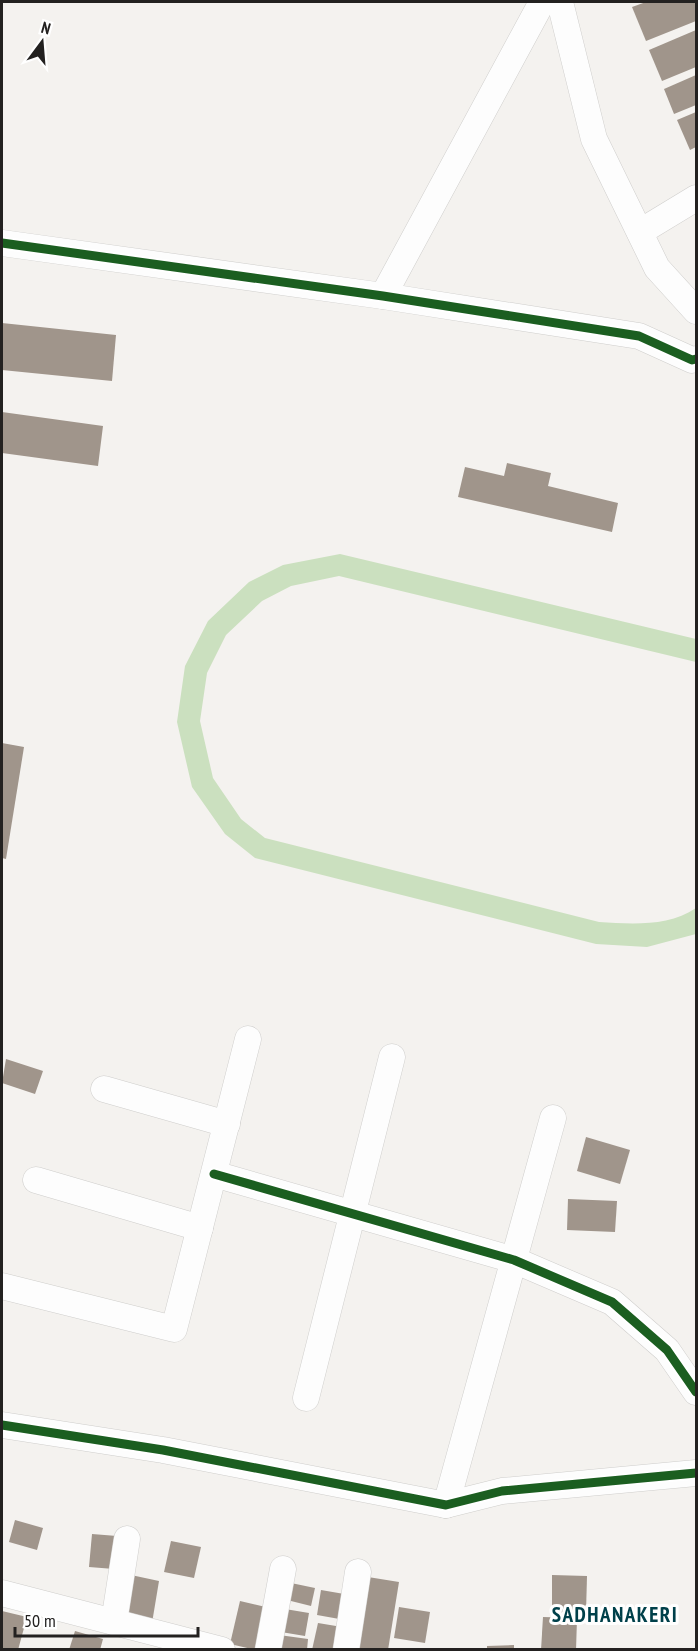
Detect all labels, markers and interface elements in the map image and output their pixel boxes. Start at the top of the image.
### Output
north arrow [12,12,72,72]
text: N [39,17,53,38]
scale bar [15,1600,198,1638]
district label: SADHANAKERI [552,1601,678,1628]
text: 50 m [24,1609,56,1632]

